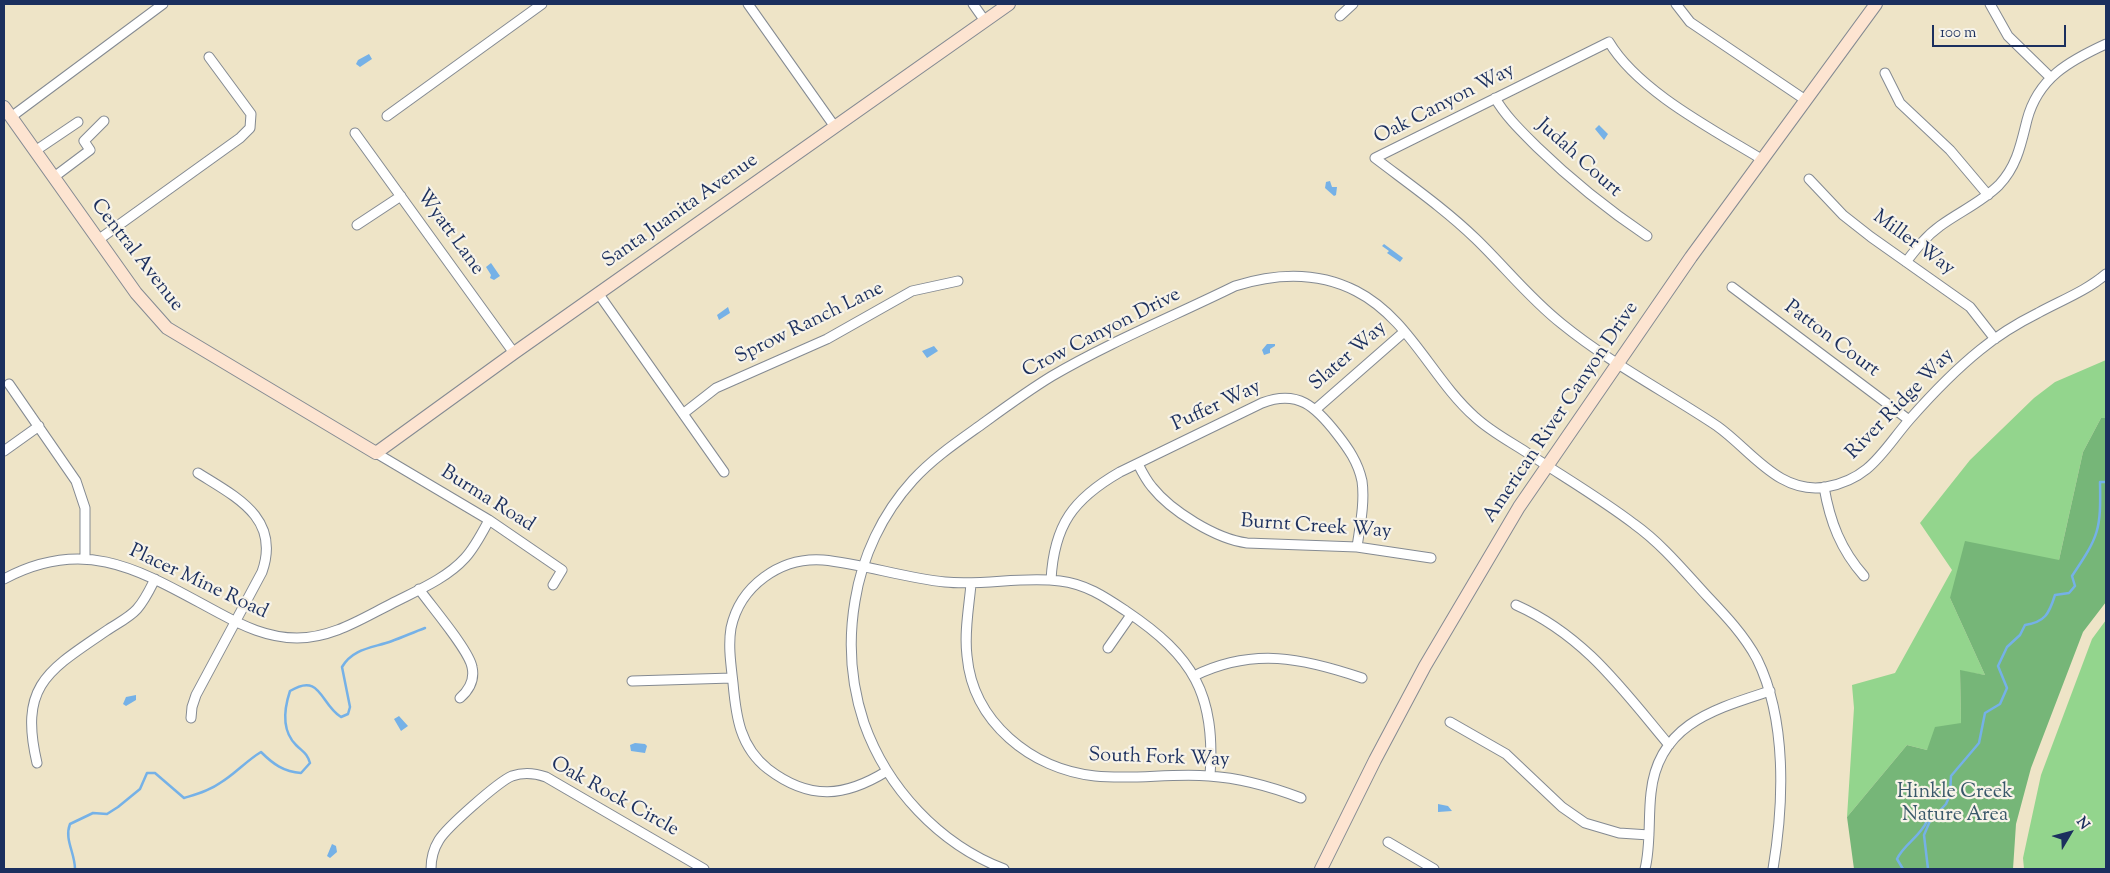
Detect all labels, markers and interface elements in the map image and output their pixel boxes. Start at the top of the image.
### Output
scale bar [1935,15,2069,47]
text: 100 m [1940,23,1976,44]
street label: Oak Canyon Way [1371,59,1519,151]
street label: Judah Court [1531,115,1625,203]
street label: Santa Juanita Avenue [599,149,763,275]
street label: Wyatt Lane [410,185,488,281]
street label: Central Avenue [84,195,188,317]
street label: Miller Way [1867,206,1959,282]
street label: Sprow Ranch Lane [732,278,888,370]
street label: Crow Canyon Drive [1019,284,1185,384]
street label: Patton Court [1779,296,1883,384]
street label: American River Canyon Drive [1479,298,1645,528]
street label: Slater Way [1306,317,1392,397]
street label: River Ridge Way [1842,344,1960,466]
street label: Puffer Way [1169,376,1265,438]
street label: Burma Road [435,462,539,538]
street label: Burnt Creek Way [1240,511,1392,545]
street label: Placer Mine Road [125,540,271,626]
street label: South Fork Way [1088,745,1230,773]
street label: Oak Rock Circle [546,753,682,843]
park label: Hinkle Creek Nature Area [1897,782,2013,829]
north arrow [2045,808,2095,858]
text: N [2071,813,2093,834]

